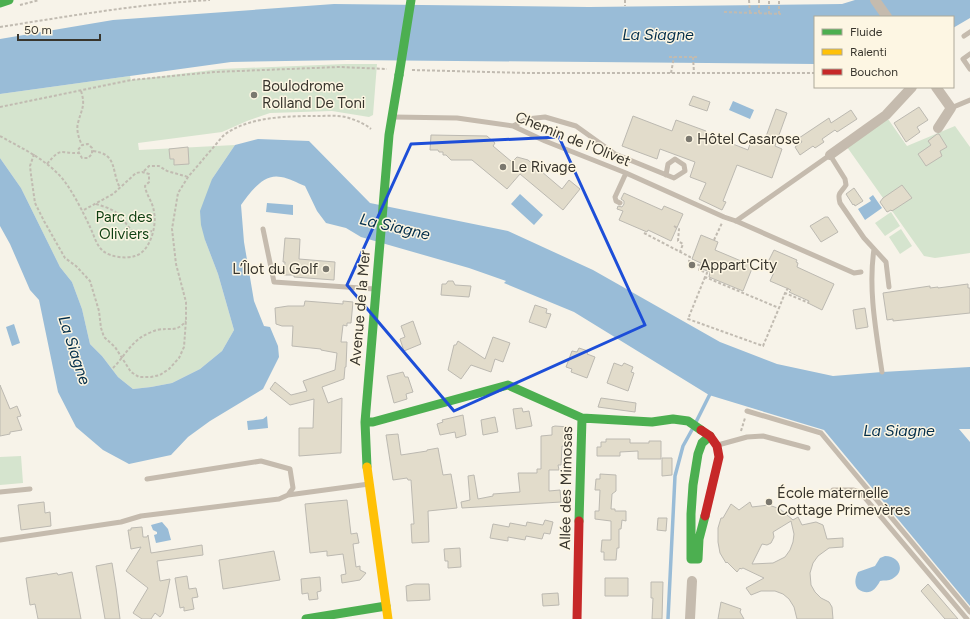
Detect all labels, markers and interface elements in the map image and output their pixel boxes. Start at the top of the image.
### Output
scale bar [18,16,100,42]
legend [814,16,954,88]
text: 50 m [24,23,52,37]
water label: La Siagne [622,25,694,44]
text: Fluide [850,25,883,39]
text: Ralenti [850,45,887,59]
text: Bouchon [850,65,898,79]
place label: Boulodrome Rolland De Toni [262,77,365,112]
marker: Boulodrome Rolland De Toni [249,90,259,100]
street label: Chemin de l'Olivet [513,108,634,170]
place label: Hôtel Casarose [697,130,800,148]
marker: Hôtel Casarose [684,134,694,144]
place label: Le Rivage [511,158,576,176]
marker: Le Rivage [498,162,508,172]
park label: Parc des Oliviers [95,208,153,243]
water label: La Siagne [358,209,432,244]
street label: Avenue de la Mer [346,250,374,366]
place label: Appart'City [700,256,777,274]
place label: L’Îlot du Golf [232,260,318,278]
marker: Appart'City [687,260,697,270]
marker: L’Îlot du Golf [321,264,331,274]
water label: La Siagne [54,313,95,387]
water label: La Siagne [863,421,935,440]
street label: Allée des Mimosas [556,426,576,550]
place label: École maternelle Cottage Primevères [777,484,910,519]
marker: École maternelle Cottage Primevères [764,497,774,507]

